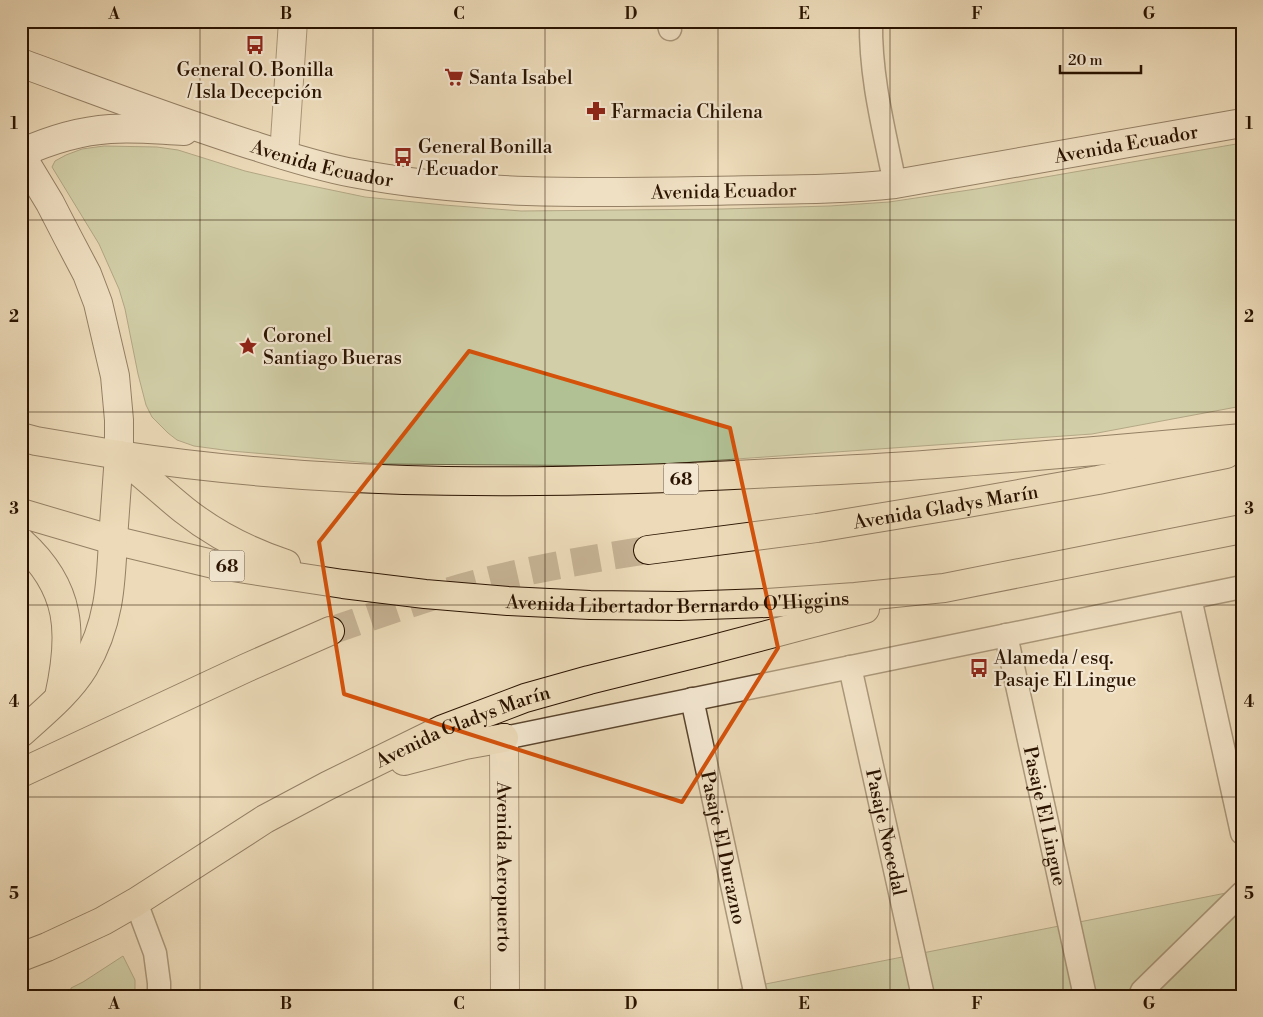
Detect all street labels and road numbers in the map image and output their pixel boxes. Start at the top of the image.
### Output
street label: Avenida Ecuador [1051,120,1200,169]
street label: Avenida Ecuador [247,134,395,193]
street label: Avenida Ecuador [650,178,797,205]
road number: 68 [664,464,698,494]
street label: Avenida Gladys Marín [851,480,1040,535]
road number: 68 [210,550,244,582]
street label: Avenida Libertador Bernardo O'Higgins [504,586,850,619]
street label: Avenida Gladys Marín [371,681,553,774]
street label: Pasaje El Lingue [1018,744,1072,888]
street label: Pasaje Nocedal [860,767,911,898]
street label: Pasaje El Durazno [695,769,751,927]
street label: Avenida Aeropuerto [491,780,516,953]

